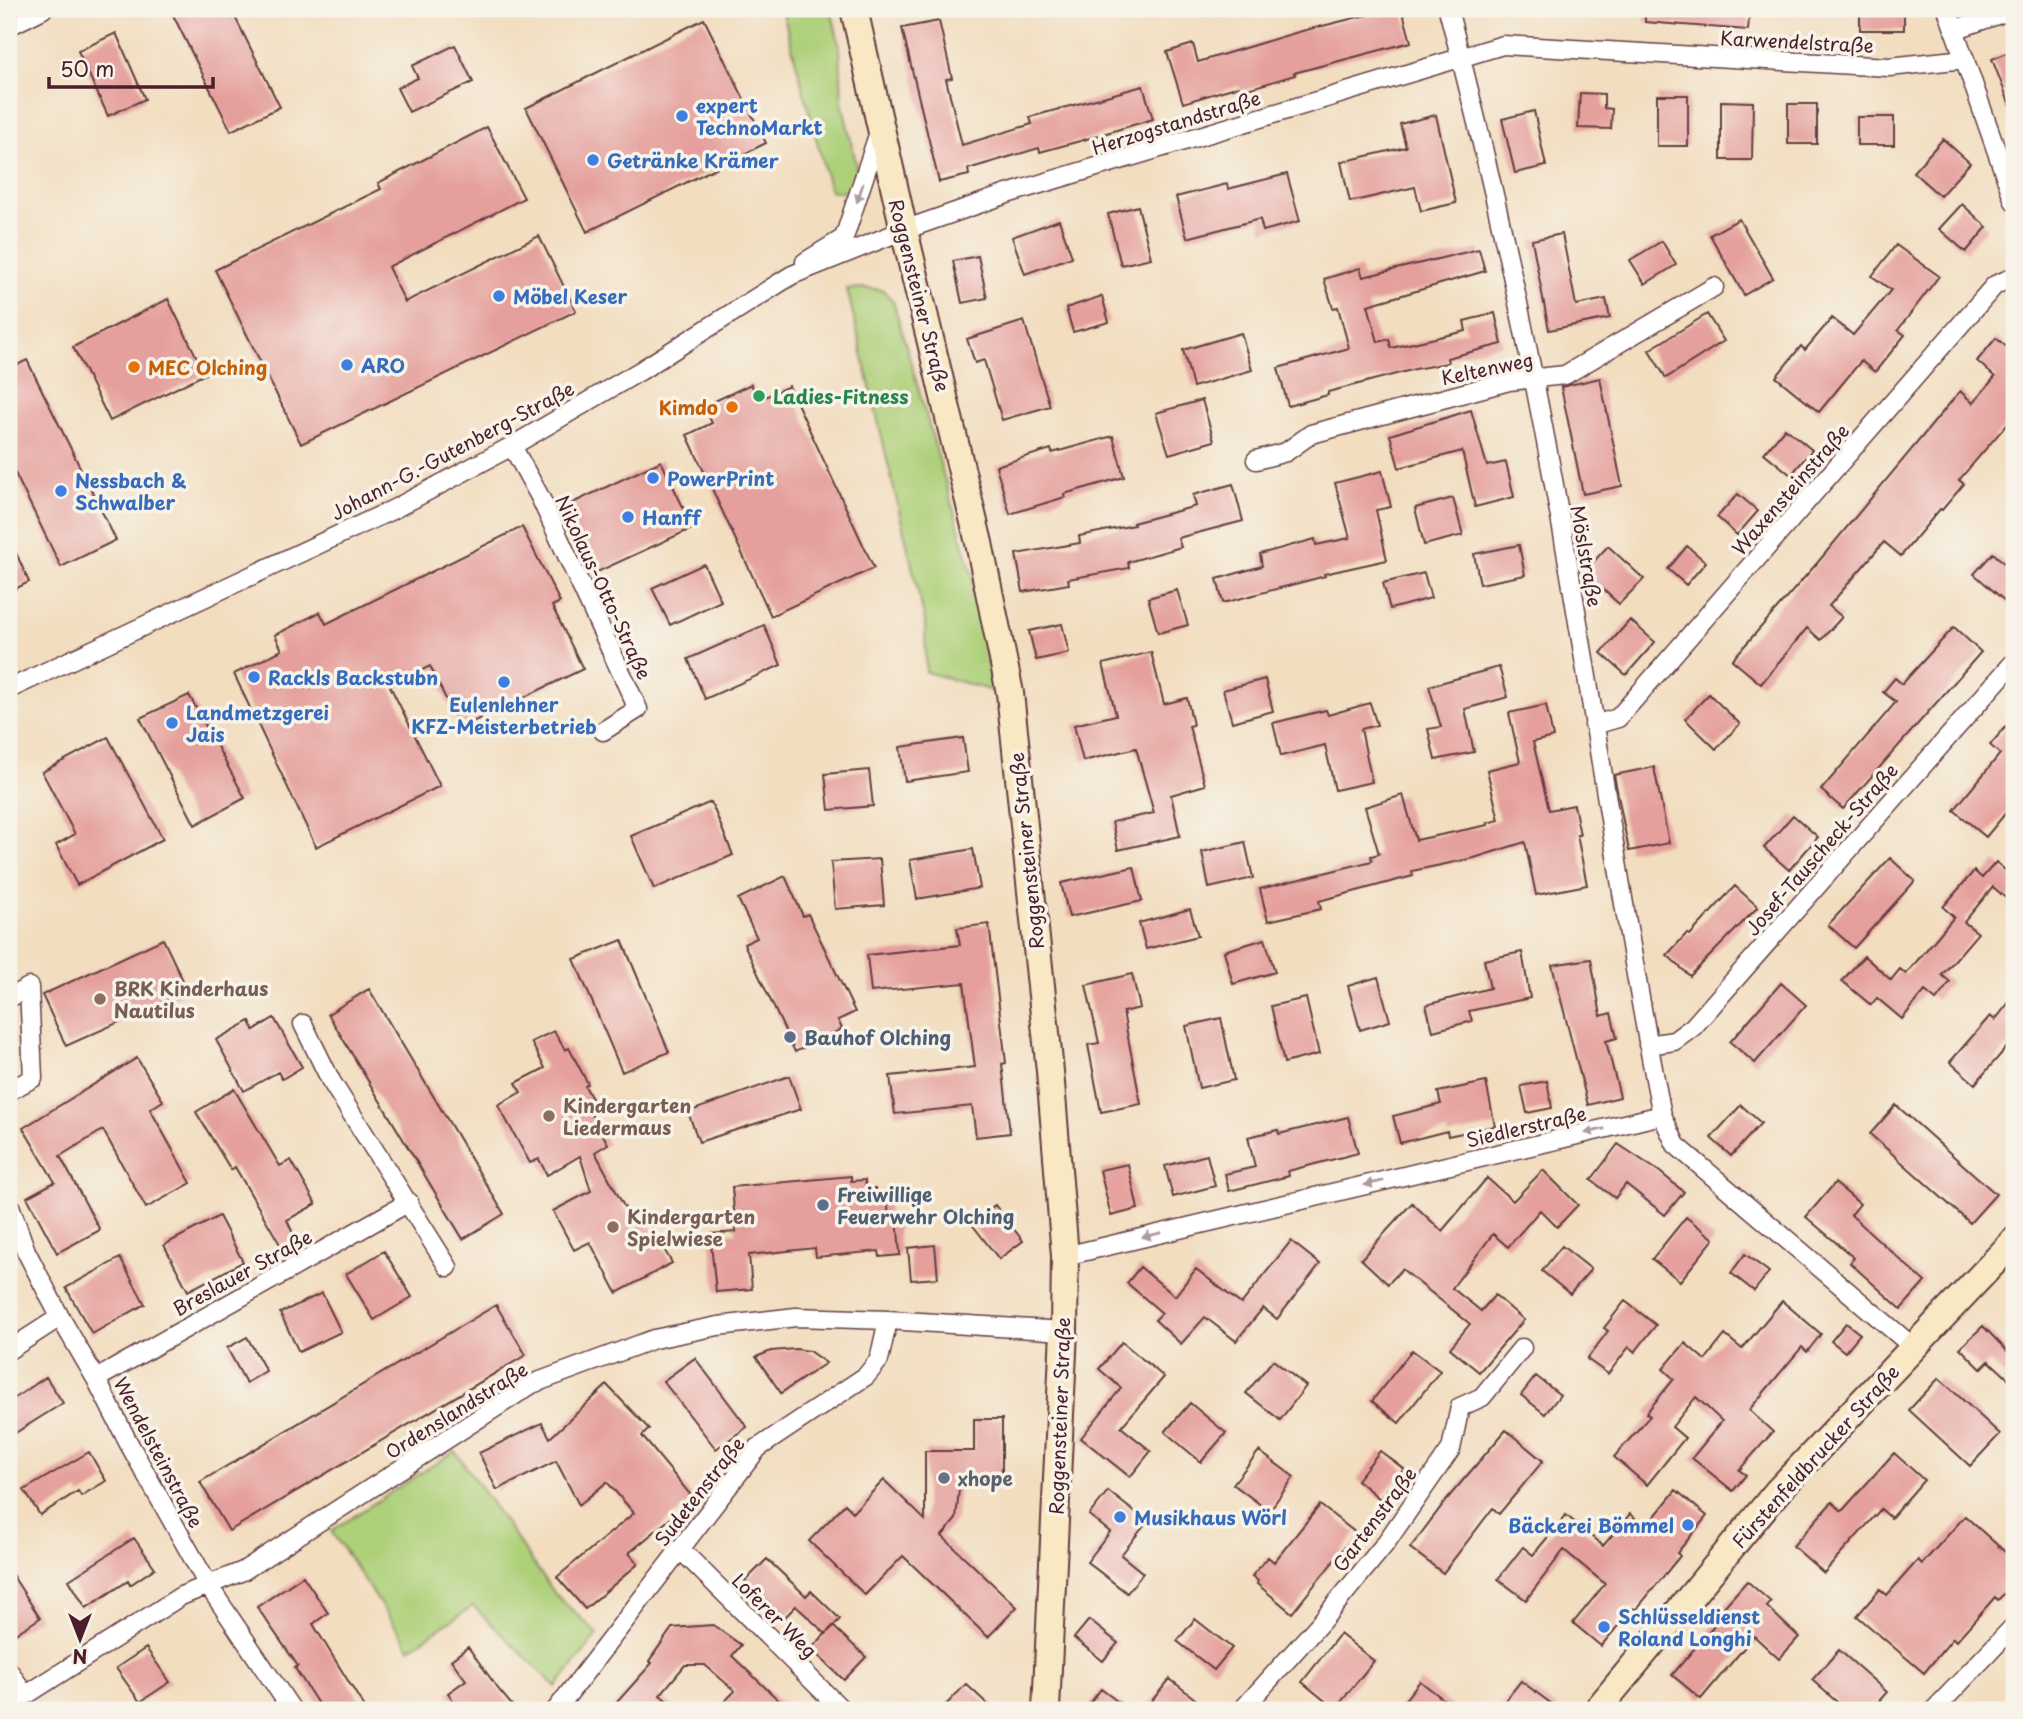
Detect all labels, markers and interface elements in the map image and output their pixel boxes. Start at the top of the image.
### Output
street label: Karwendelstraße [1719,23,1875,59]
scale bar [49,46,214,90]
text: 50 m [60,52,114,84]
street label: Herzogstandstraße [1088,83,1264,161]
place label: expert TechnoMarkt [696,91,823,141]
marker: expert TechnoMarkt [674,108,690,124]
place label: Getränke Krämer [607,146,779,174]
marker: Getränke Krämer [585,152,601,168]
one-way arrow [854,183,865,204]
street label: Roggensteiner Straße [882,196,958,394]
place label: Möbel Keser [513,282,627,310]
marker: Möbel Keser [491,288,507,304]
street label: Keltenweg [1438,345,1536,391]
place label: ARO [361,351,405,379]
place label: MEC Olching [148,353,267,381]
marker: ARO [339,357,355,373]
marker: MEC Olching [126,359,142,375]
street label: Johann-G.-Gutenberg-Straße [325,374,579,526]
place label: Ladies-Fitness [773,382,908,410]
marker: Ladies-Fitness [751,388,767,404]
place label: Kimdo [659,393,718,421]
marker: Kimdo [724,399,740,415]
street label: Waxensteinstraße [1725,417,1855,561]
place label: PowerPrint [667,464,774,492]
place label: Nessbach & Schwalber [75,466,187,516]
marker: PowerPrint [645,470,661,486]
marker: Nessbach & Schwalber [53,483,69,499]
street label: Nikolaus-Otto-Straße [549,490,659,684]
place label: Hanff [642,503,703,531]
street label: Möslstraße [1564,503,1610,609]
marker: Hanff [620,509,636,525]
place label: Rackls Backstubn [268,663,438,691]
marker: Rackls Backstubn [246,669,262,685]
marker: Eulenlehner KFZ-Meisterbetrieb [496,674,512,690]
place label: Eulenlehner KFZ-Meisterbetrieb [411,690,597,740]
place label: Landmetzgerei Jais [186,698,329,748]
marker: Landmetzgerei Jais [164,715,180,731]
street label: Roggensteiner Straße [1002,751,1050,951]
street label: Josef-Tauscheck-Straße [1738,757,1904,941]
place label: BRK Kinderhaus Nautilus [114,974,268,1024]
marker: BRK Kinderhaus Nautilus [92,991,108,1007]
place label: Bauhof Olching [804,1023,951,1051]
marker: Bauhof Olching [782,1029,798,1045]
place label: Kindergarten Liedermaus [563,1091,691,1141]
street label: Siedlerstraße [1463,1099,1589,1153]
marker: Kindergarten Liedermaus [541,1108,557,1124]
one-way arrow [1584,1126,1606,1137]
one-way arrow [1363,1178,1385,1189]
place label: Freiwillige Feuerwehr Olching [837,1180,1014,1230]
marker: Freiwillige Feuerwehr Olching [815,1197,831,1213]
place label: Kindergarten Spielwiese [627,1202,755,1252]
marker: Kindergarten Spielwiese [605,1219,621,1235]
street label: Breslauer Straße [167,1222,317,1322]
one-way arrow [1141,1230,1163,1241]
street label: Roggensteiner Straße [1042,1317,1076,1515]
street label: Ordenslandstraße [379,1355,533,1465]
street label: Fürstenfeldbrucker Straße [1725,1358,1905,1554]
street label: Wendelsteinstraße [107,1372,211,1532]
street label: Sudetenstraße [647,1431,751,1551]
street label: Gartenstraße [1325,1461,1423,1577]
place label: xhope [958,1464,1013,1492]
marker: xhope [936,1470,952,1486]
place label: Musikhaus Wörl [1134,1503,1287,1531]
marker: Musikhaus Wörl [1112,1509,1128,1525]
place label: Bäckerei Bömmel [1508,1511,1674,1539]
marker: Bäckerei Bömmel [1680,1517,1696,1533]
street label: Loferer Weg [726,1566,824,1664]
place label: Schlüsseldienst Roland Longhi [1618,1602,1760,1652]
north arrow [46,1604,116,1674]
marker: Schlüsseldienst Roland Longhi [1596,1619,1612,1635]
text: N [72,1643,88,1671]

